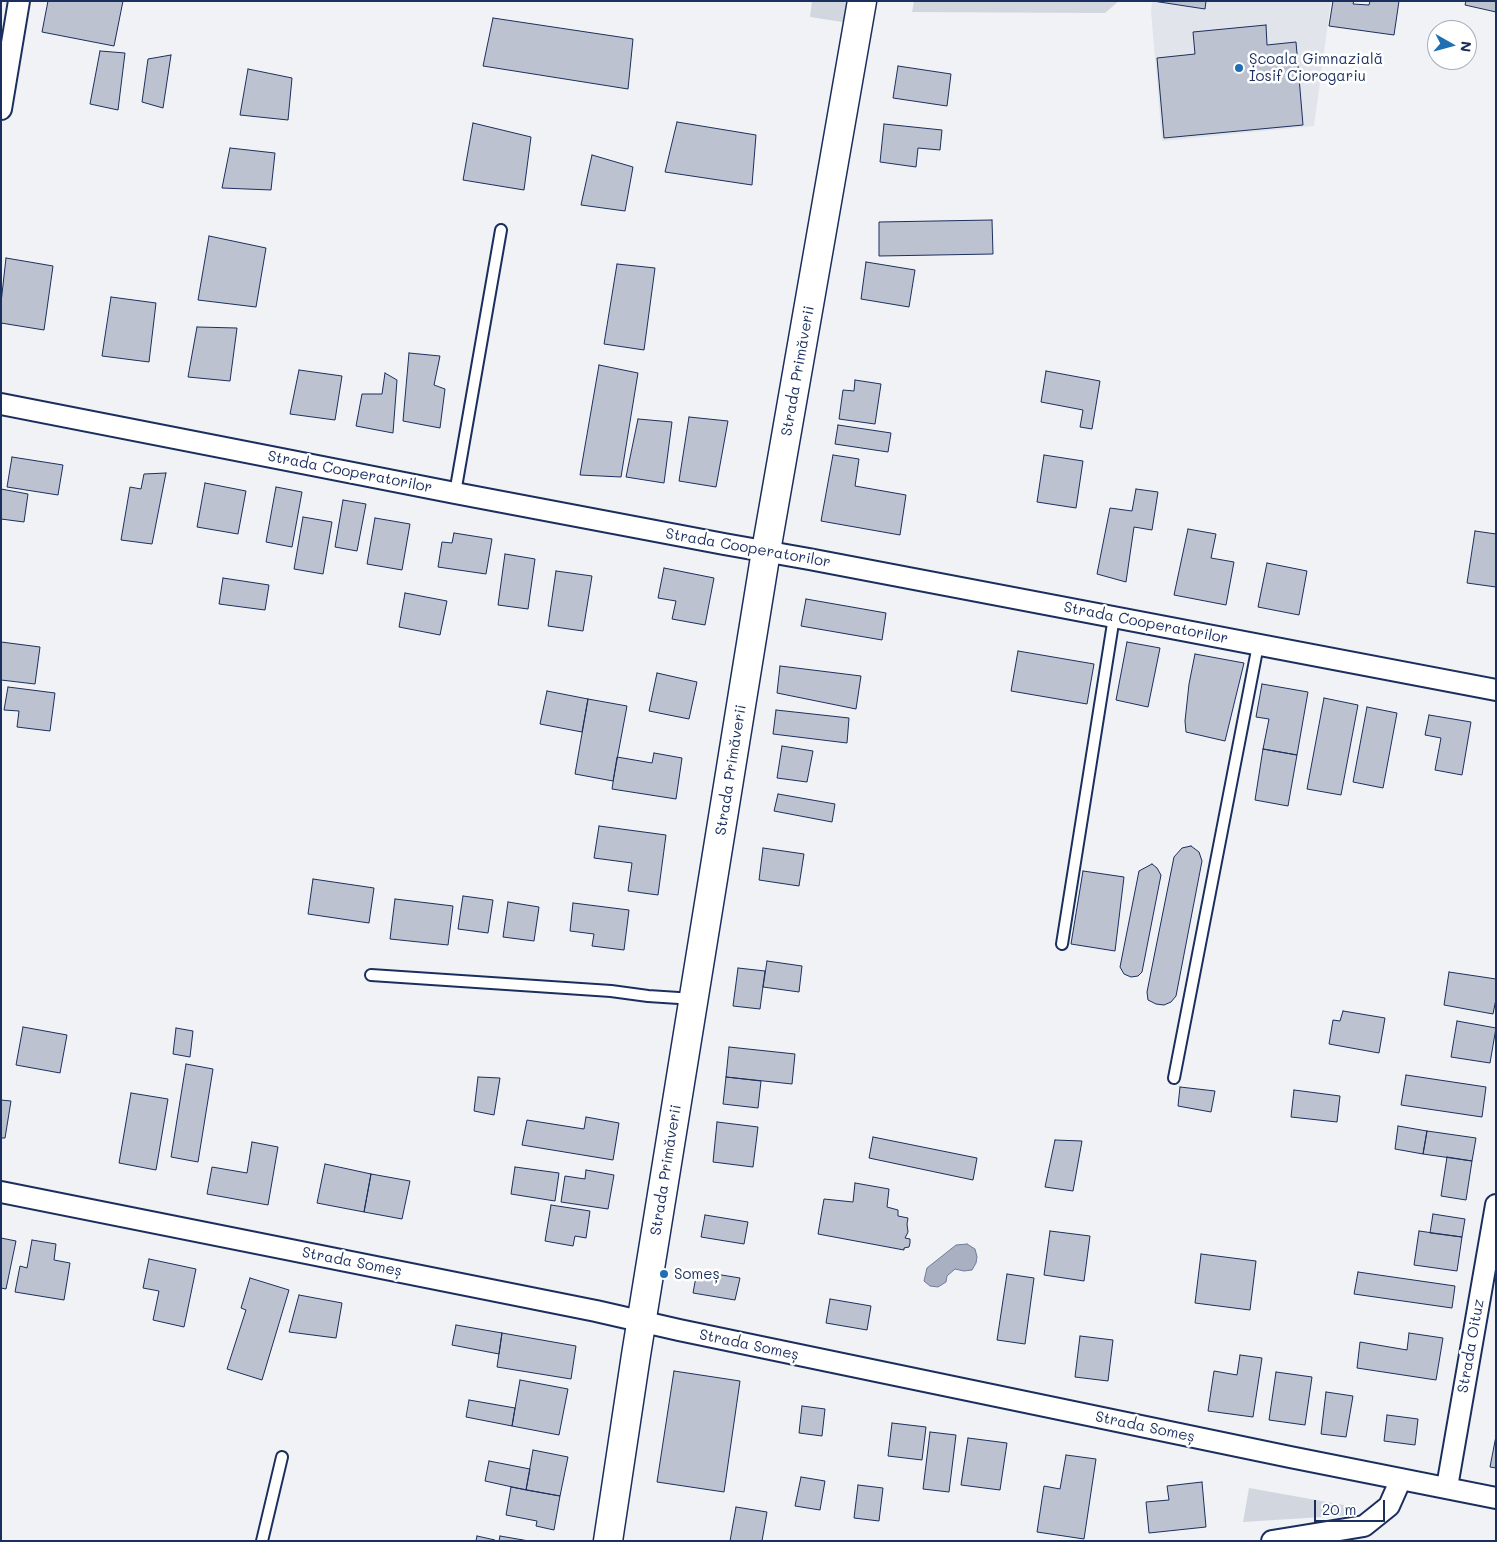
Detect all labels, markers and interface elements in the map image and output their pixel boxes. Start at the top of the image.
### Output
north arrow [1427,20,1477,70]
text: N [1456,40,1476,53]
place label: Școala Gimnazială Iosif Ciorogariu [1249,50,1383,85]
marker: Școala Gimnazială Iosif Ciorogariu [1233,62,1245,74]
street label: Strada Primăverii [778,304,818,438]
street label: Strada Cooperatorilor [266,447,434,497]
street label: Strada Cooperatorilor [664,525,832,571]
street label: Strada Cooperatorilor [1062,598,1230,648]
street label: Strada Primăverii [712,703,750,837]
street label: Strada Primăverii [647,1103,685,1237]
street label: Strada Someș [300,1243,404,1281]
place label: Someș [674,1265,720,1283]
marker: Someș [658,1268,670,1280]
street label: Strada Oituz [1454,1298,1488,1394]
street label: Strada Someș [698,1326,800,1364]
street label: Strada Someș [1094,1408,1196,1446]
scale bar [1317,1490,1388,1522]
text: 20 m [1322,1499,1356,1519]

